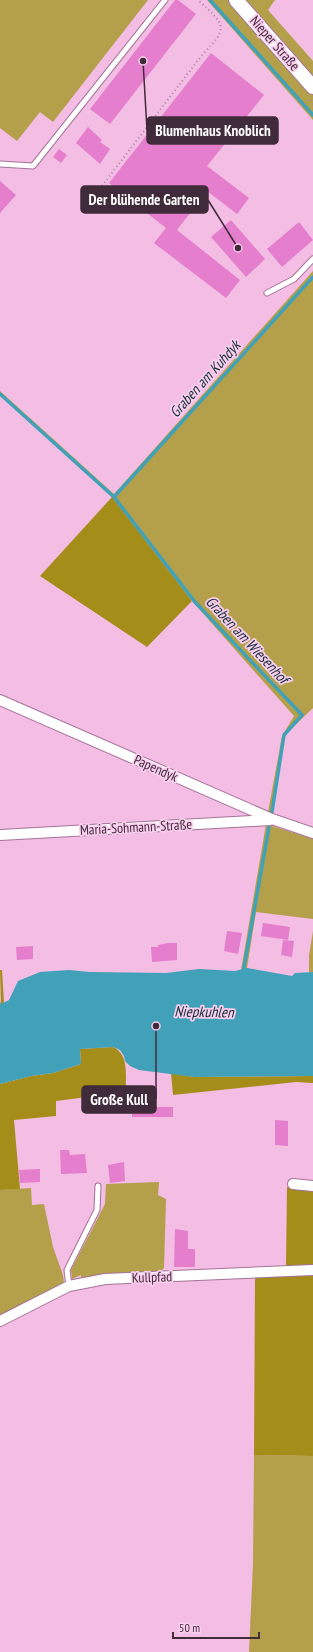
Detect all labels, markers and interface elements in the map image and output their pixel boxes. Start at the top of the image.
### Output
street label: Nieper Straße [246,12,304,74]
callout: Blumenhaus Knoblich [147,117,278,144]
text: Blumenhaus Knoblich [155,121,271,140]
callout: Der blühende Garten [81,186,208,213]
text: Der blühende Garten [89,190,200,209]
water label: Graben am Kuhdyk [165,335,246,421]
water label: Graben am Wiesenhof [202,592,295,690]
street label: Papendyk [131,750,181,786]
street label: Maria-Sohmann-Straße [79,815,193,839]
water label: Niepkuhlen [174,1001,235,1022]
callout: Große Kull [82,1086,156,1113]
text: Große Kull [90,1090,148,1109]
street label: Kullpfad [131,1267,173,1287]
scale bar [173,1614,259,1640]
text: 50 m [179,1620,200,1635]

